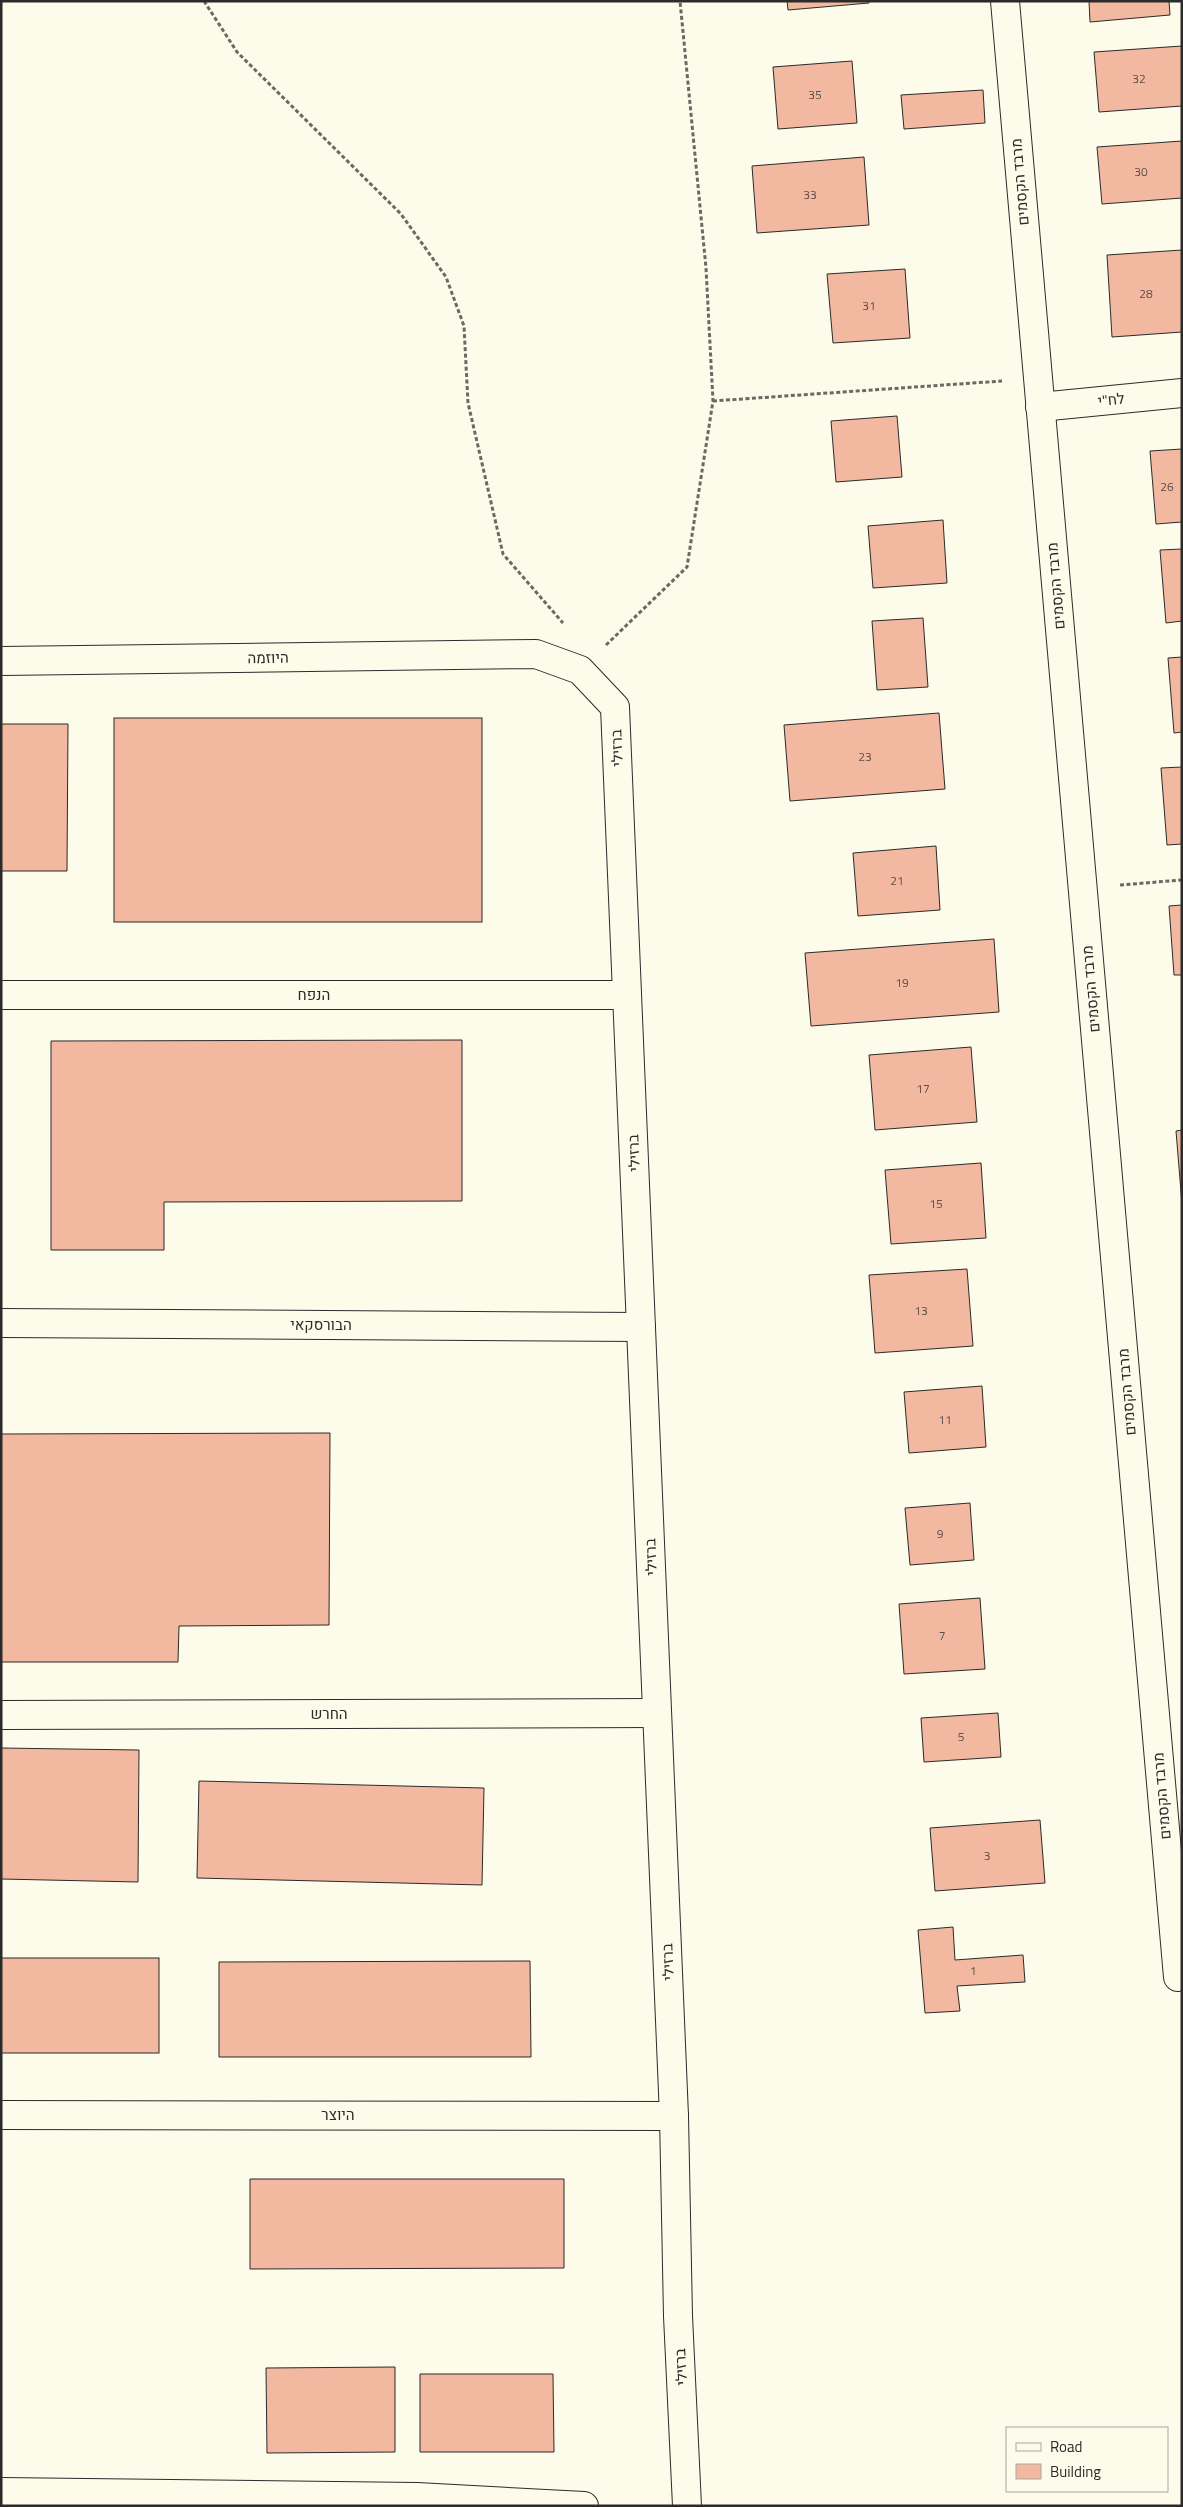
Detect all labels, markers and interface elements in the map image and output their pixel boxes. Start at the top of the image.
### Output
house number: 32 [1132,69,1146,88]
house number: 35 [808,85,822,104]
street label: מרבד הקסמים [1004,138,1035,226]
house number: 30 [1134,162,1148,181]
house number: 33 [803,185,817,204]
house number: 28 [1139,284,1153,303]
house number: 31 [862,296,876,315]
street label: לח"י [1096,387,1126,412]
house number: 26 [1160,477,1174,496]
street label: מרבד הקסמים [1040,542,1071,630]
street label: היוזמה [247,646,289,669]
street label: ברזילי [604,729,629,767]
house number: 23 [858,747,872,766]
house number: 21 [890,871,904,890]
street label: מרבד הקסמים [1075,945,1106,1033]
house number: 19 [895,973,909,992]
street label: הנפח [298,983,330,1006]
house number: 17 [916,1079,930,1098]
street label: ברזילי [621,1134,646,1172]
house number: 15 [929,1194,943,1213]
house number: 13 [914,1301,928,1320]
street label: הבורסקאי [290,1313,352,1336]
street label: מרבד הקסמים [1111,1348,1142,1436]
house number: 11 [938,1410,952,1429]
house number: 9 [937,1524,944,1543]
street label: ברזילי [638,1538,663,1576]
house number: 7 [939,1626,945,1645]
street label: החרש [310,1702,348,1725]
house number: 5 [958,1727,965,1746]
street label: מרבד הקסמים [1146,1752,1177,1840]
house number: 3 [984,1846,990,1865]
street label: ברזילי [655,1943,680,1981]
house number: 1 [970,1961,976,1980]
street label: היוצר [321,2103,355,2126]
street label: ברזילי [668,2348,693,2386]
legend [1006,2427,1168,2492]
text: Road [1050,2435,1082,2458]
text: Building [1050,2460,1101,2483]

